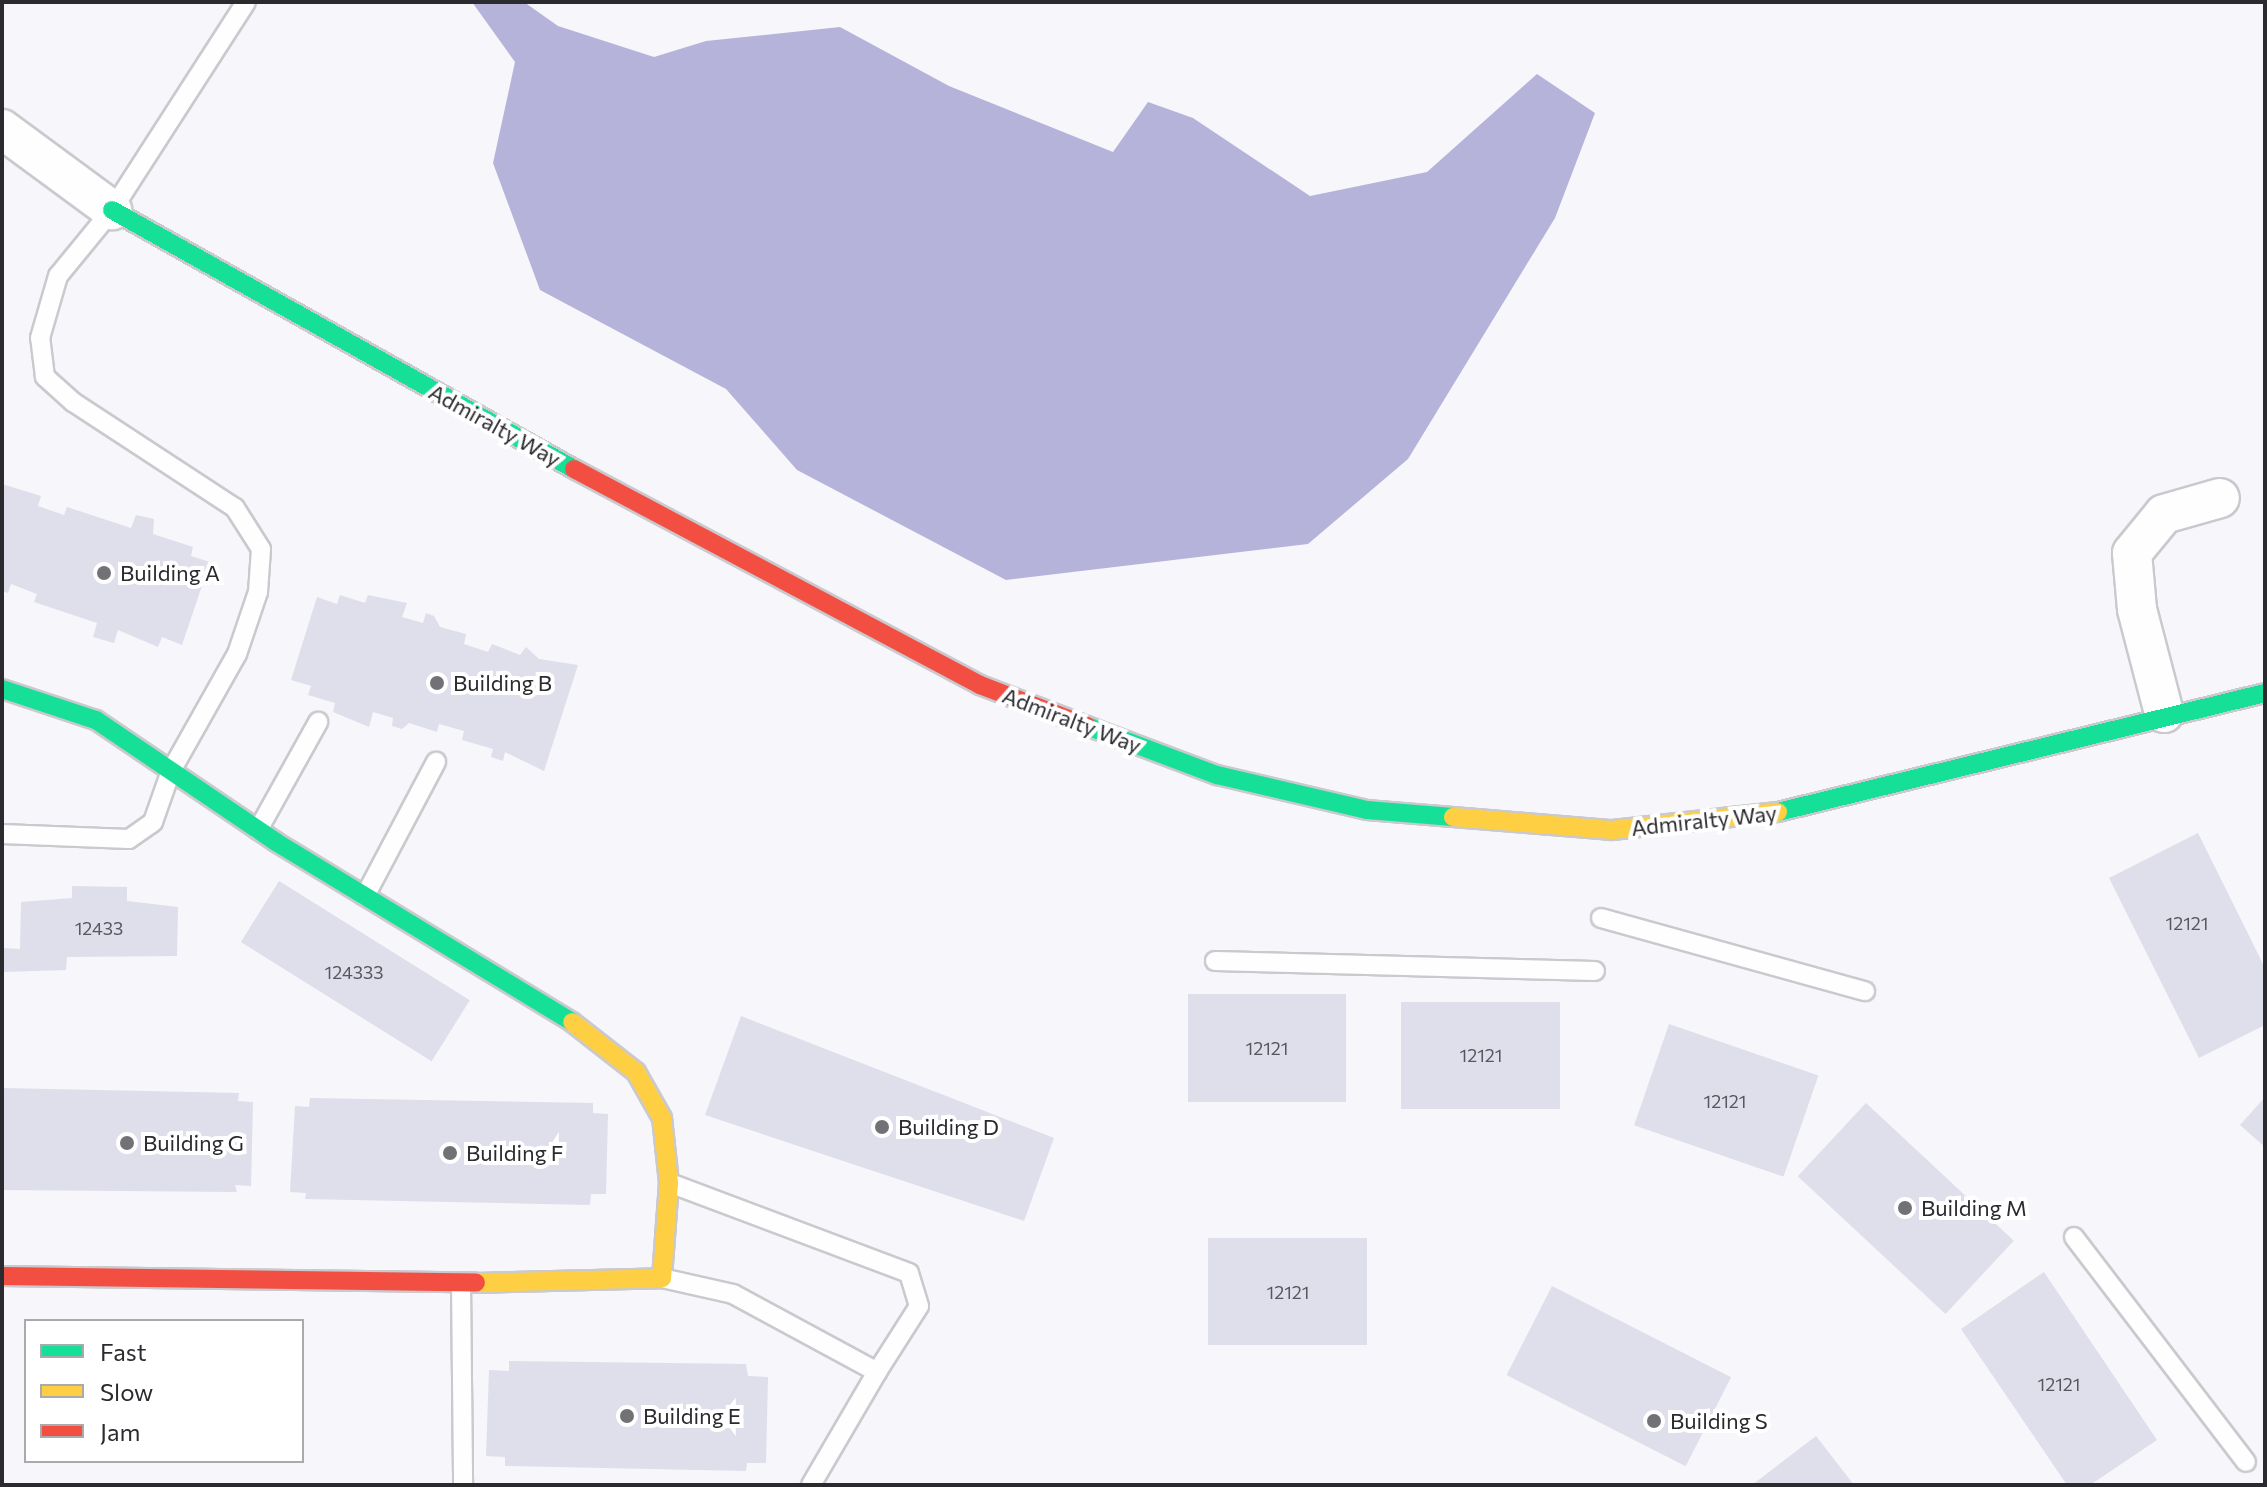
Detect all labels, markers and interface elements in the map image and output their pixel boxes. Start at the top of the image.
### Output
street label: Admiralty Way [425,378,565,472]
place label: Building A [120,560,220,586]
marker: Building A [95,564,113,582]
place label: Building B [453,670,552,696]
marker: Building B [428,674,446,692]
street label: Admiralty Way [999,681,1145,759]
street label: Admiralty Way [1630,799,1778,841]
house number: 12121 [2165,912,2209,934]
house number: 12433 [75,917,123,939]
house number: 124333 [325,961,383,983]
house number: 12121 [1245,1037,1289,1059]
house number: 12121 [1459,1044,1503,1066]
house number: 12121 [1703,1090,1747,1112]
place label: Building D [898,1114,999,1140]
marker: Building D [873,1118,891,1136]
place label: Building G [143,1130,244,1156]
marker: Building G [118,1134,136,1152]
place label: Building F [466,1140,563,1166]
marker: Building F [441,1144,459,1162]
place label: Building M [1921,1195,2027,1221]
marker: Building M [1896,1199,1914,1217]
house number: 12121 [1266,1281,1310,1303]
legend [24,1319,304,1463]
text: Fast [100,1337,147,1366]
house number: 12121 [2037,1373,2081,1395]
text: Slow [100,1377,153,1406]
place label: Building E [643,1403,741,1429]
marker: Building E [618,1407,636,1425]
place label: Building S [1670,1408,1768,1434]
marker: Building S [1645,1412,1663,1430]
text: Jam [100,1417,140,1446]

